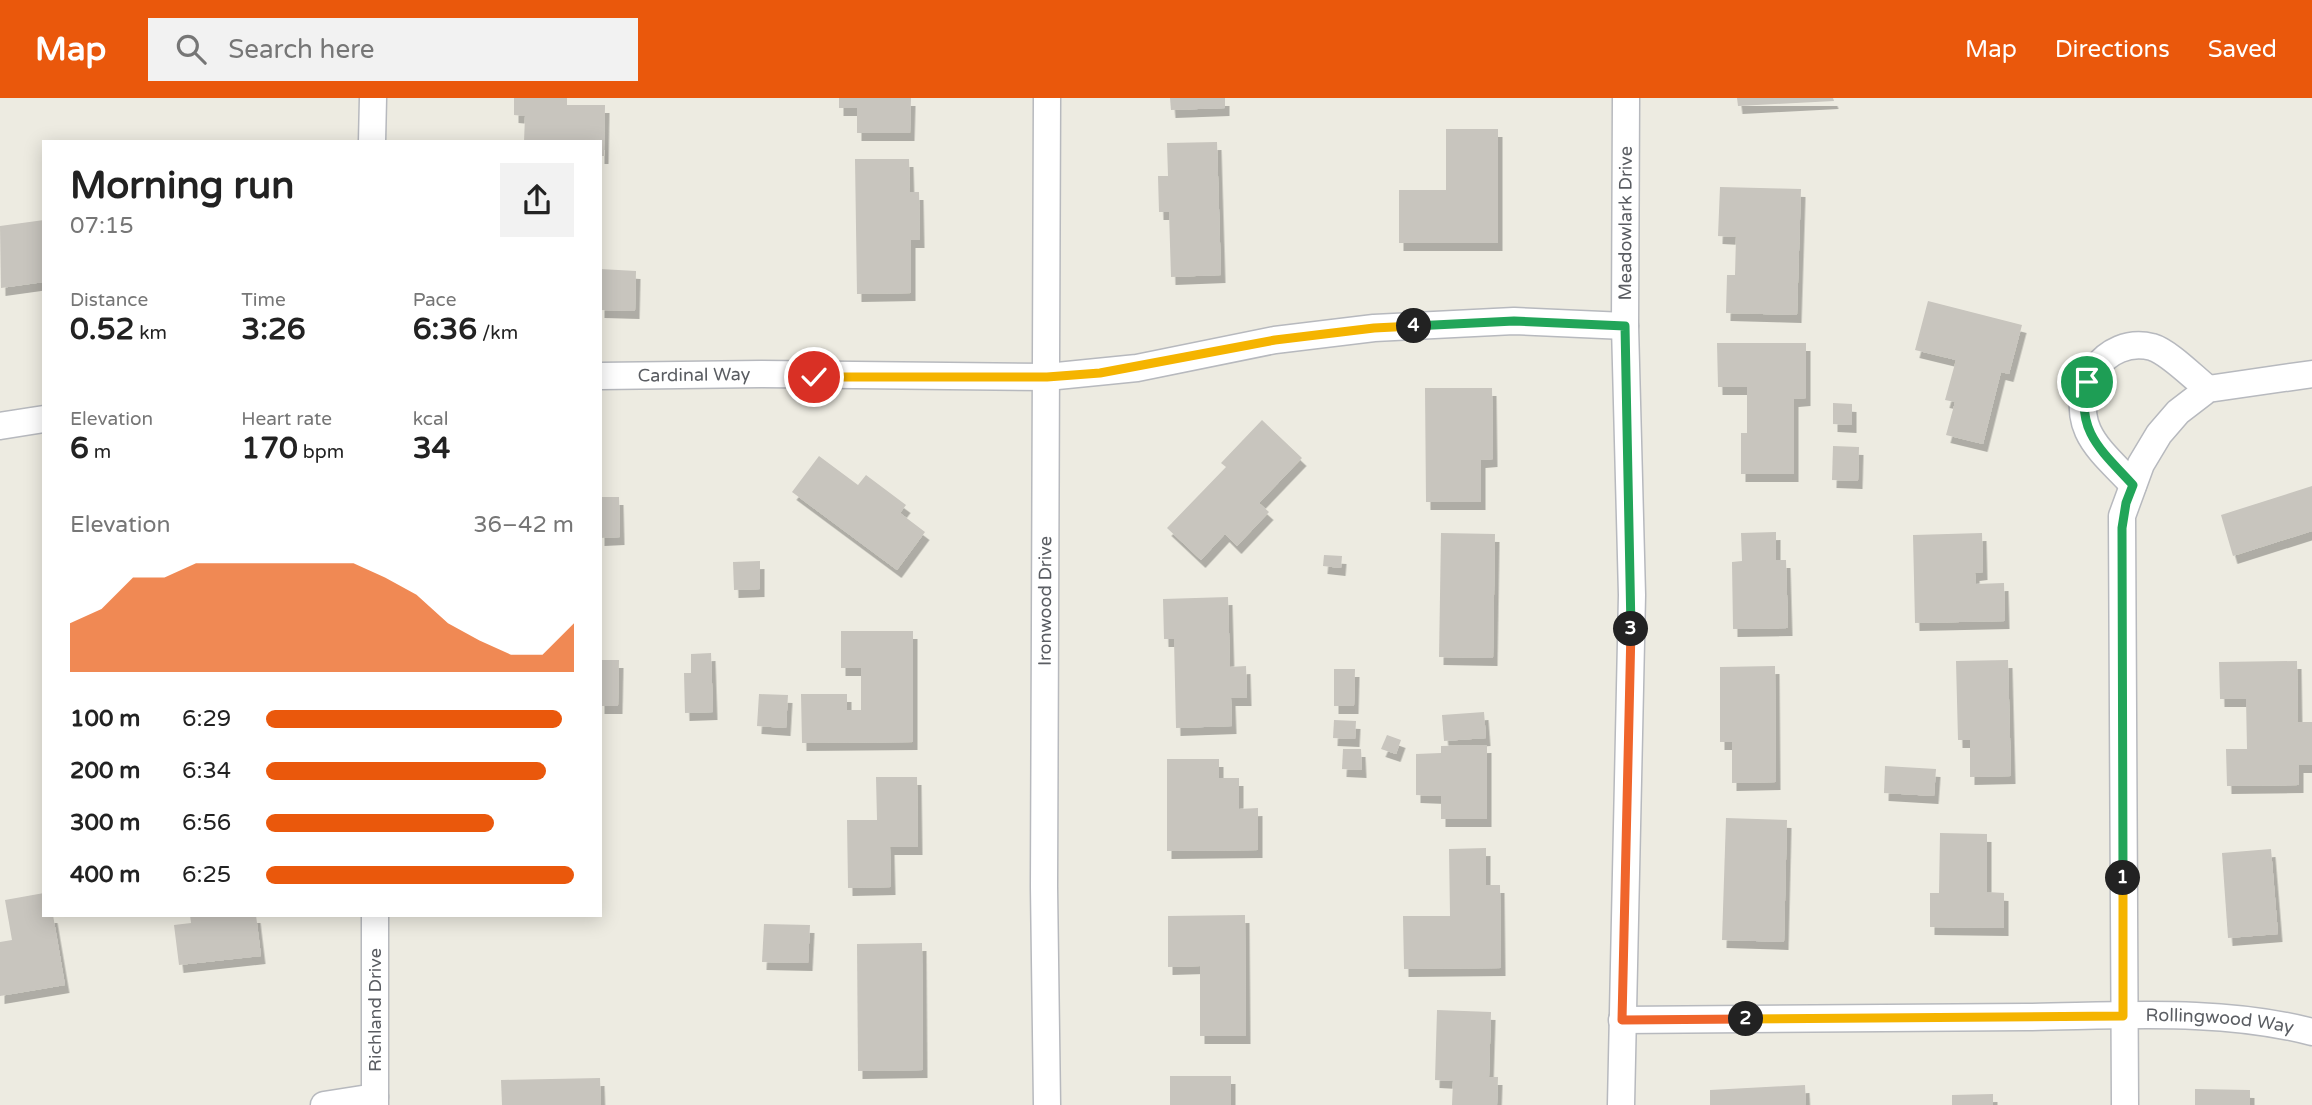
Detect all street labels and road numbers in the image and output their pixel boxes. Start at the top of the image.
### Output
street label: Meadowlark Drive [1614,146,1637,300]
street label: Cardinal Way [638,363,751,387]
street label: Ironwood Drive [1034,536,1056,666]
street label: Richland Drive [364,948,386,1072]
street label: Rollingwood Way [2146,1004,2296,1038]

